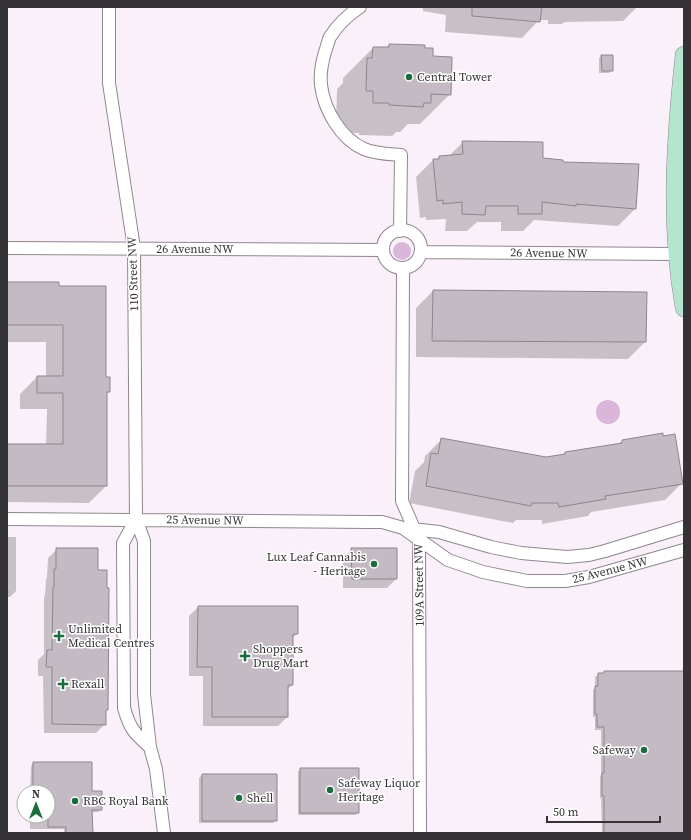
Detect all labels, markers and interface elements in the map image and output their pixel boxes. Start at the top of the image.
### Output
place label: Central Tower [417,69,492,85]
marker: Central Tower [404,72,414,82]
street label: 110 Street NW [124,236,142,312]
street label: 26 Avenue NW [156,241,234,257]
street label: 26 Avenue NW [510,244,588,262]
street label: 25 Avenue NW [166,511,244,529]
street label: 109A Street NW [410,543,428,627]
place label: Lux Leaf Cannabis - Heritage [267,549,366,579]
street label: 25 Avenue NW [571,553,650,587]
marker: Lux Leaf Cannabis - Heritage [369,559,379,569]
place label: Unlimited Medical Centres [68,621,155,651]
marker: Unlimited Medical Centres [53,630,65,642]
place label: Shoppers Drug Mart [253,641,308,671]
marker: Shoppers Drug Mart [240,651,250,661]
place label: Rexall [71,676,105,692]
marker: Rexall [58,679,68,689]
place label: Safeway [593,742,637,758]
marker: Safeway [639,745,649,755]
place label: Safeway Liquor Heritage [338,775,420,805]
north arrow [16,784,56,824]
marker: Safeway Liquor Heritage [325,785,335,795]
text: N [32,787,40,802]
place label: Shell [247,790,274,806]
place label: RBC Royal Bank [83,793,169,809]
marker: Shell [234,793,244,803]
marker: RBC Royal Bank [70,796,80,806]
scale bar [547,798,660,824]
text: 50 m [553,804,579,820]

